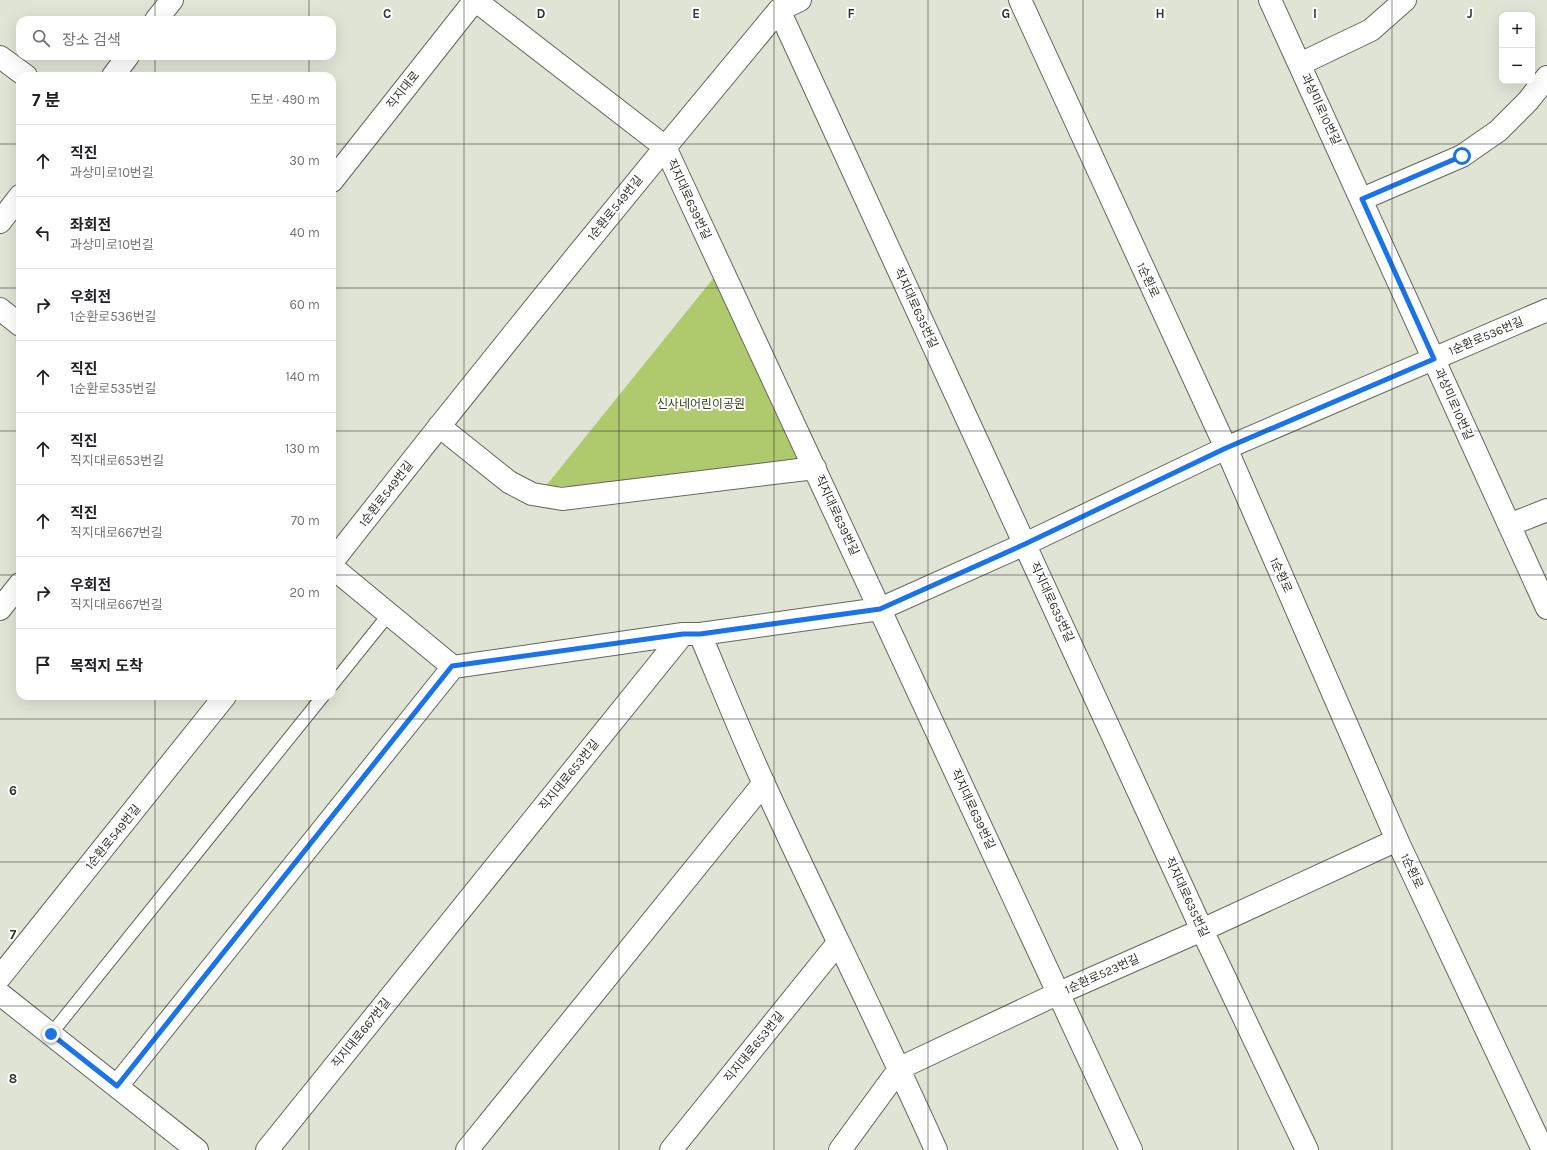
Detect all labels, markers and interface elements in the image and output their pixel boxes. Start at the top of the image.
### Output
text: C [383,6,391,21]
text: D [537,6,546,21]
text: E [692,6,700,21]
text: F [847,6,855,21]
text: G [1002,6,1010,21]
text: H [1155,6,1165,21]
text: I [1313,6,1317,21]
text: J [1467,6,1473,21]
map controls [1499,12,1535,84]
button: + [1499,12,1535,48]
search box [16,16,336,60]
icon: search [30,27,52,49]
text: 장소 검색 [62,31,121,49]
button: − [1499,48,1535,84]
street label: 직지대로 [384,68,422,112]
street label: 과상미로10번길 [1298,71,1344,147]
text: 7 분 [32,90,60,110]
text: 도보 · 490 m [250,92,320,107]
text: 직진 [70,144,98,162]
route start [1453,147,1471,165]
icon: ahead [32,150,54,172]
text: 30 m [289,153,320,168]
street label: 직지대로639번길 [664,157,714,241]
text: 과상미로10번길 [70,165,154,180]
street label: 1순환로549번길 [585,173,645,243]
text: 좌회전 [70,216,111,234]
icon: left [32,222,54,244]
text: 40 m [290,225,320,240]
text: 과상미로10번길 [70,237,154,252]
street label: 1순환로 [1134,260,1162,300]
street label: 직지대로635번길 [891,266,941,350]
text: 우회전 [70,288,111,306]
icon: right [32,294,54,316]
text: 60 m [290,297,320,312]
text: 1순환로536번길 [70,309,157,324]
street label: 1순환로536번길 [1446,314,1526,358]
text: 직진 [70,360,98,378]
icon: ahead [32,366,54,388]
street label: 과상미로10번길 [1432,366,1476,442]
text: 140 m [285,369,320,384]
text: 1순환로535번길 [70,381,156,396]
park label: 신사네어린이공원 [657,397,745,411]
text: 직진 [70,432,98,450]
icon: ahead [32,438,54,460]
text: 130 m [285,441,320,456]
text: 직지대로653번길 [70,453,164,468]
street label: 1순환로549번길 [356,458,416,530]
street label: 직지대로639번길 [812,473,862,557]
text: 직진 [70,504,98,522]
icon: ahead [32,510,54,532]
text: 70 m [291,513,320,528]
text: 직지대로667번길 [70,525,163,540]
street label: 1순환로 [1267,555,1295,595]
street label: 직지대로635번길 [1027,560,1077,644]
text: 우회전 [70,576,111,594]
icon: right [32,582,54,604]
text: 20 m [290,585,320,600]
text: 직지대로667번길 [70,597,163,612]
icon: arrive [32,654,54,676]
text: 목적지 도착 [70,657,143,675]
street label: 직지대로653번길 [536,737,602,813]
street label: 직지대로639번길 [948,767,998,851]
text: 6 [9,783,17,798]
street label: 1순환로549번길 [83,802,143,872]
street label: 1순환로 [1398,851,1426,891]
street label: 직지대로635번길 [1162,855,1212,939]
text: 7 [10,927,17,942]
street label: 1순환로523번길 [1063,951,1141,997]
street label: 직지대로667번길 [329,995,393,1071]
street label: 직지대로653번길 [721,1009,787,1085]
route end [42,1025,60,1043]
text: 8 [9,1071,17,1086]

